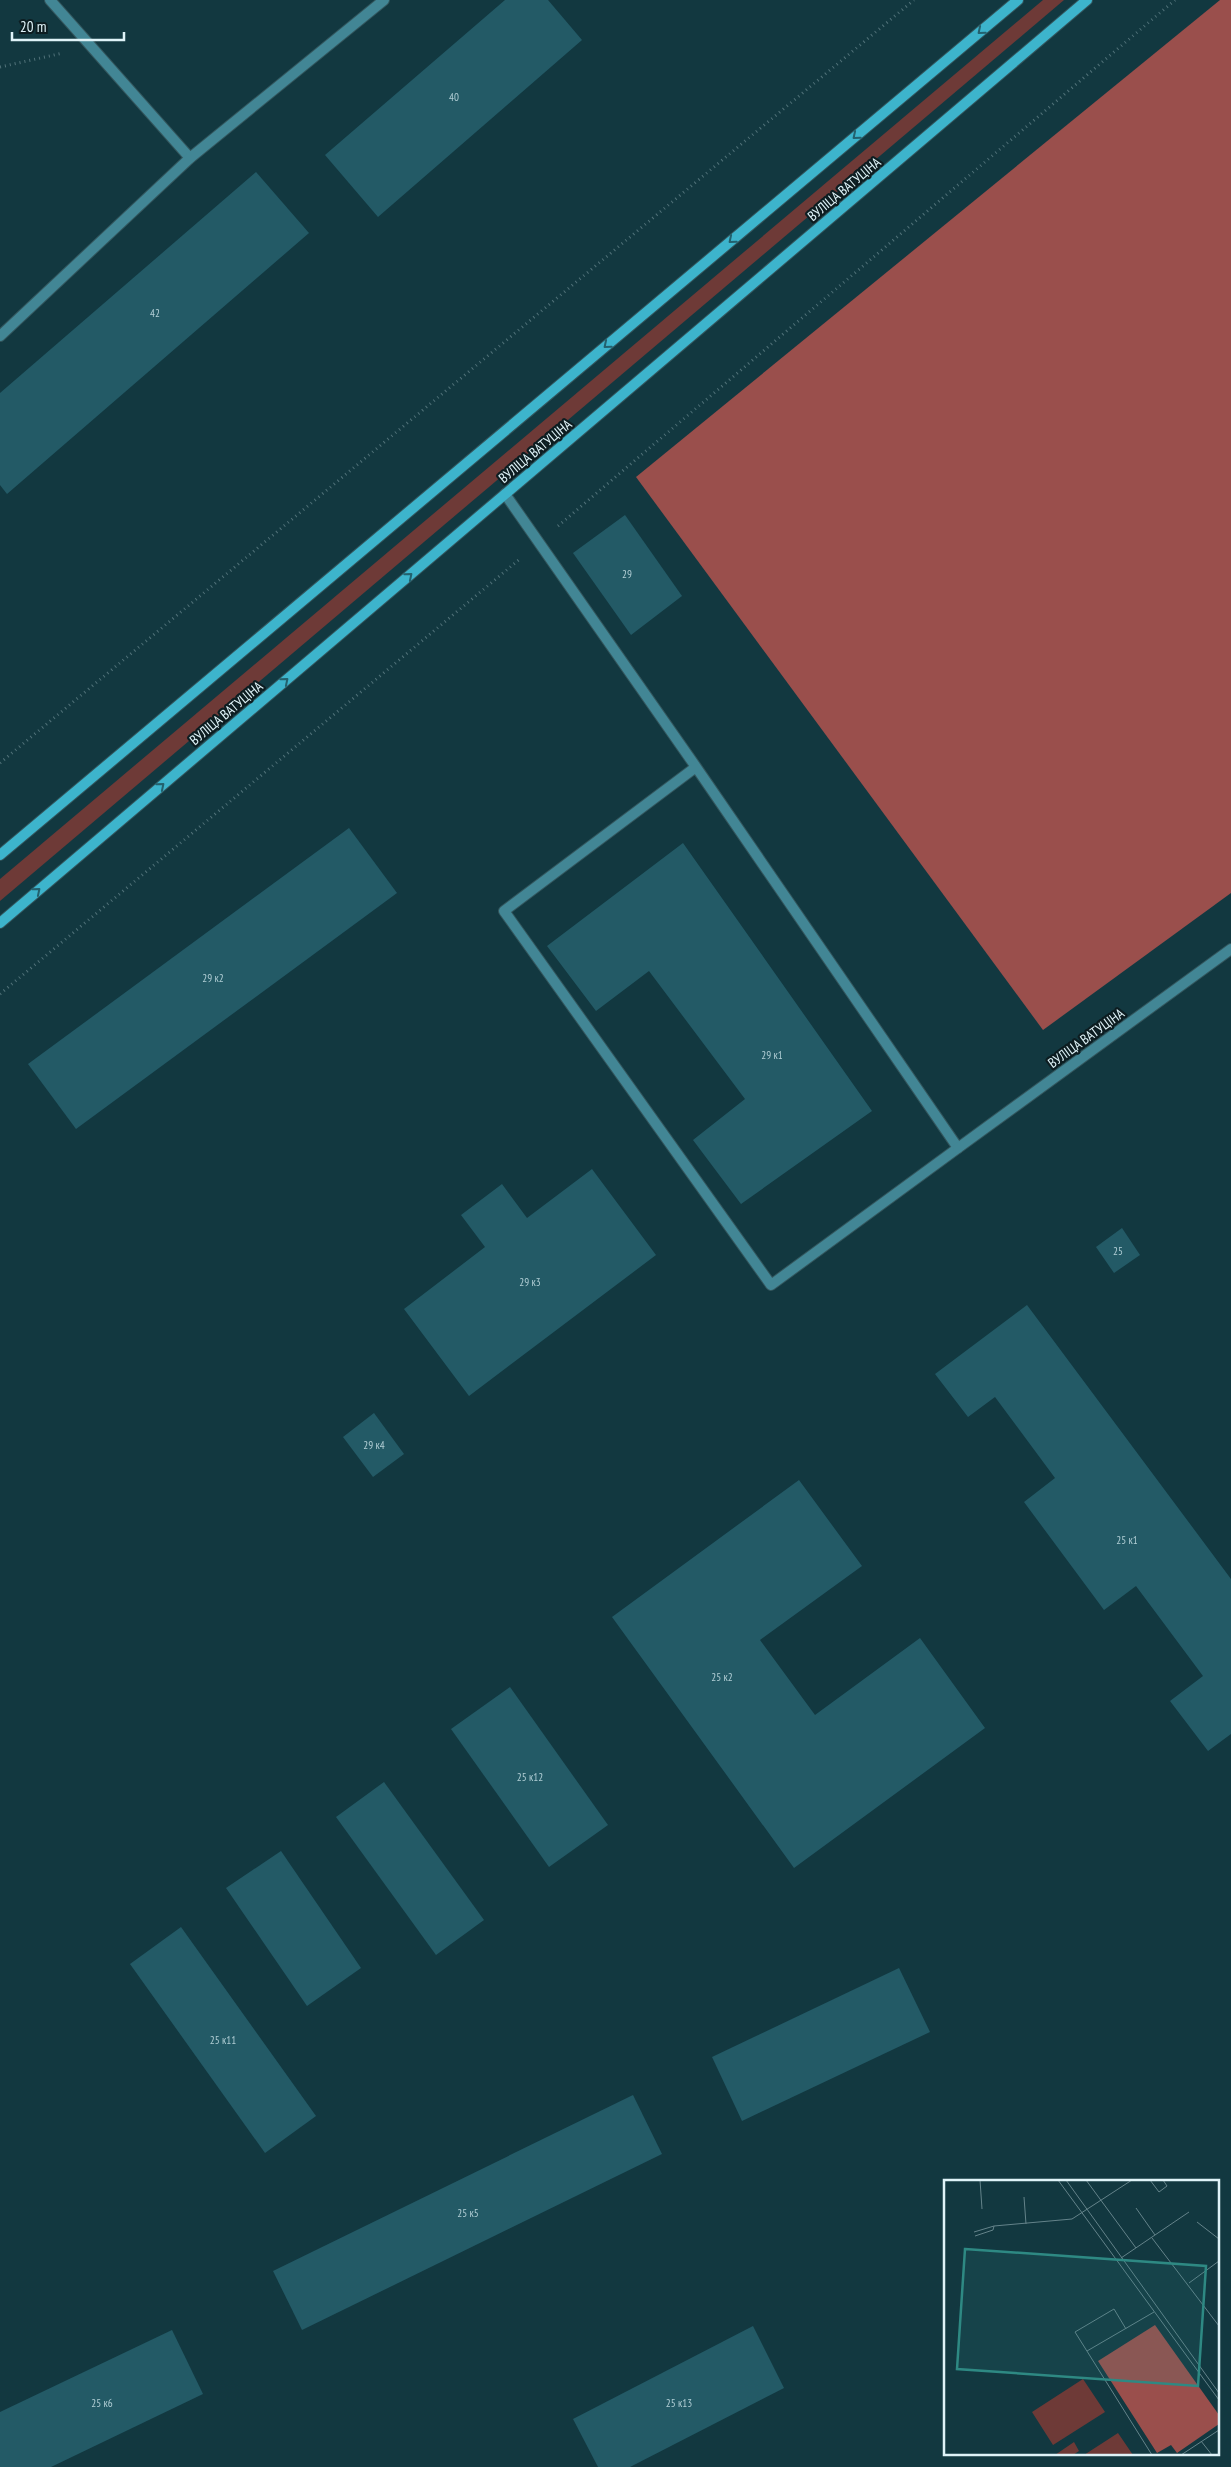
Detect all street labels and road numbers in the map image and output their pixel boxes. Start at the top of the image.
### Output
street label: ВУЛІЦА ВАТУЦІНА [804,153,885,225]
street label: ВУЛІЦА ВАТУЦІНА [495,415,576,487]
street label: ВУЛІЦА ВАТУЦІНА [186,677,267,749]
street label: ВУЛІЦА ВАТУЦІНА [1044,1004,1128,1072]

